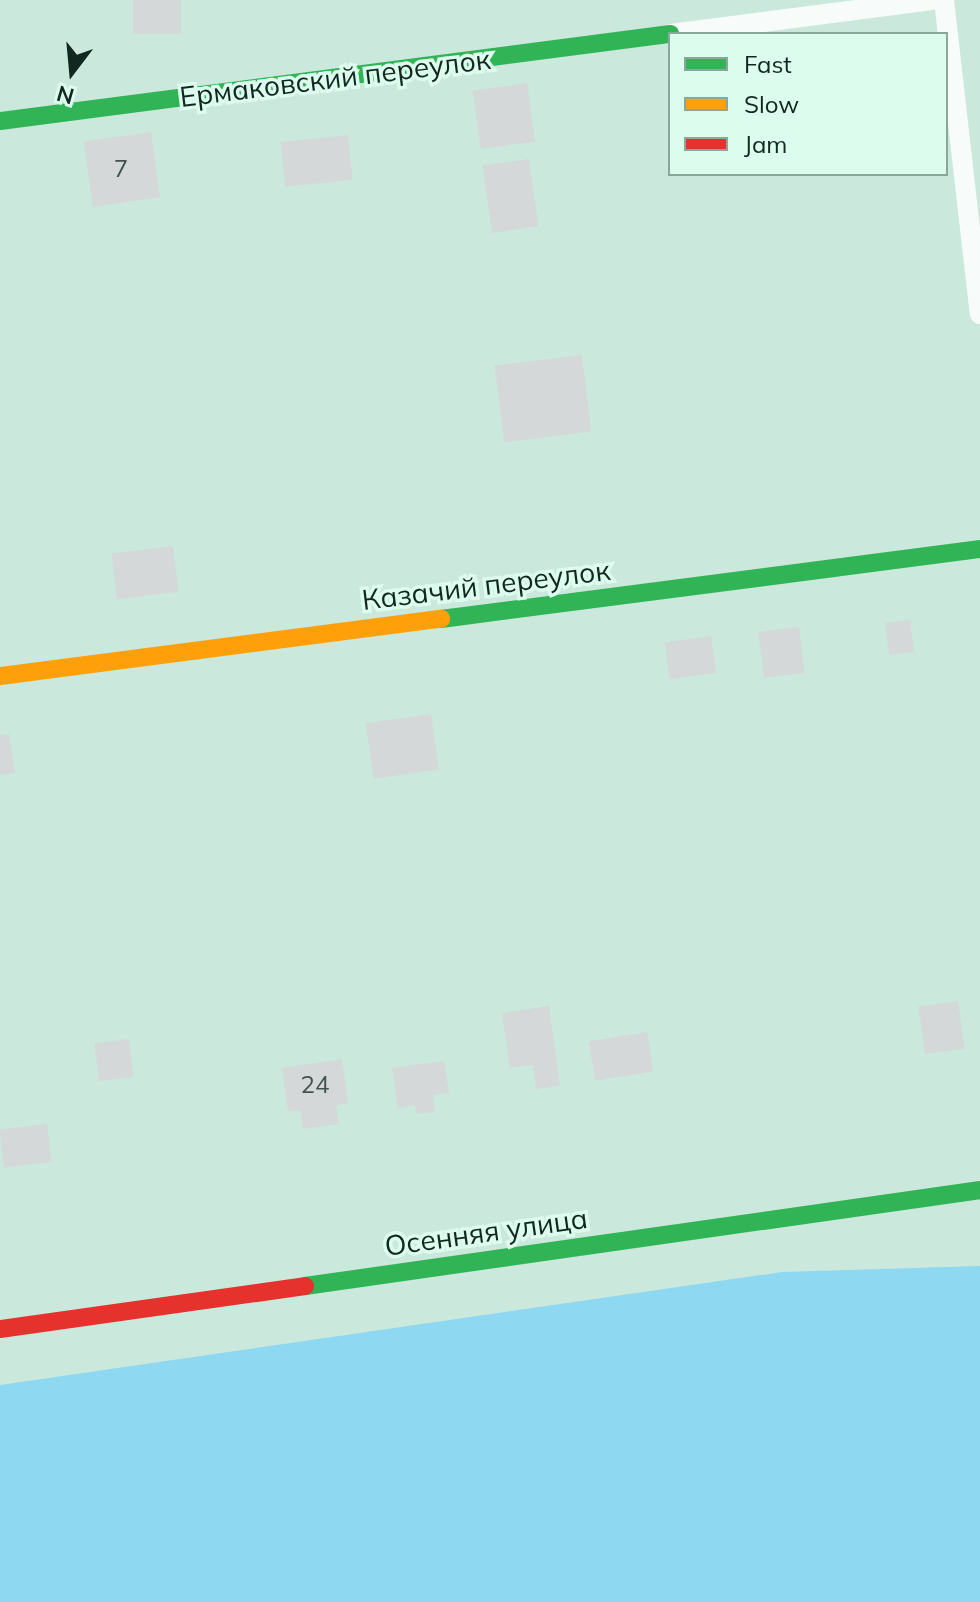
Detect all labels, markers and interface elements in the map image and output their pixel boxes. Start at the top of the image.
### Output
north arrow [32,32,112,112]
legend [668,32,948,176]
street label: Ермаковский переулок [178,42,492,114]
text: Fast [744,49,792,79]
text: N [54,79,77,111]
text: Slow [744,89,799,119]
text: Jam [744,129,787,159]
house number: 7 [114,155,128,183]
street label: Казачий переулок [360,553,612,617]
house number: 24 [301,1071,329,1099]
street label: Осенняя улица [382,1201,590,1263]

